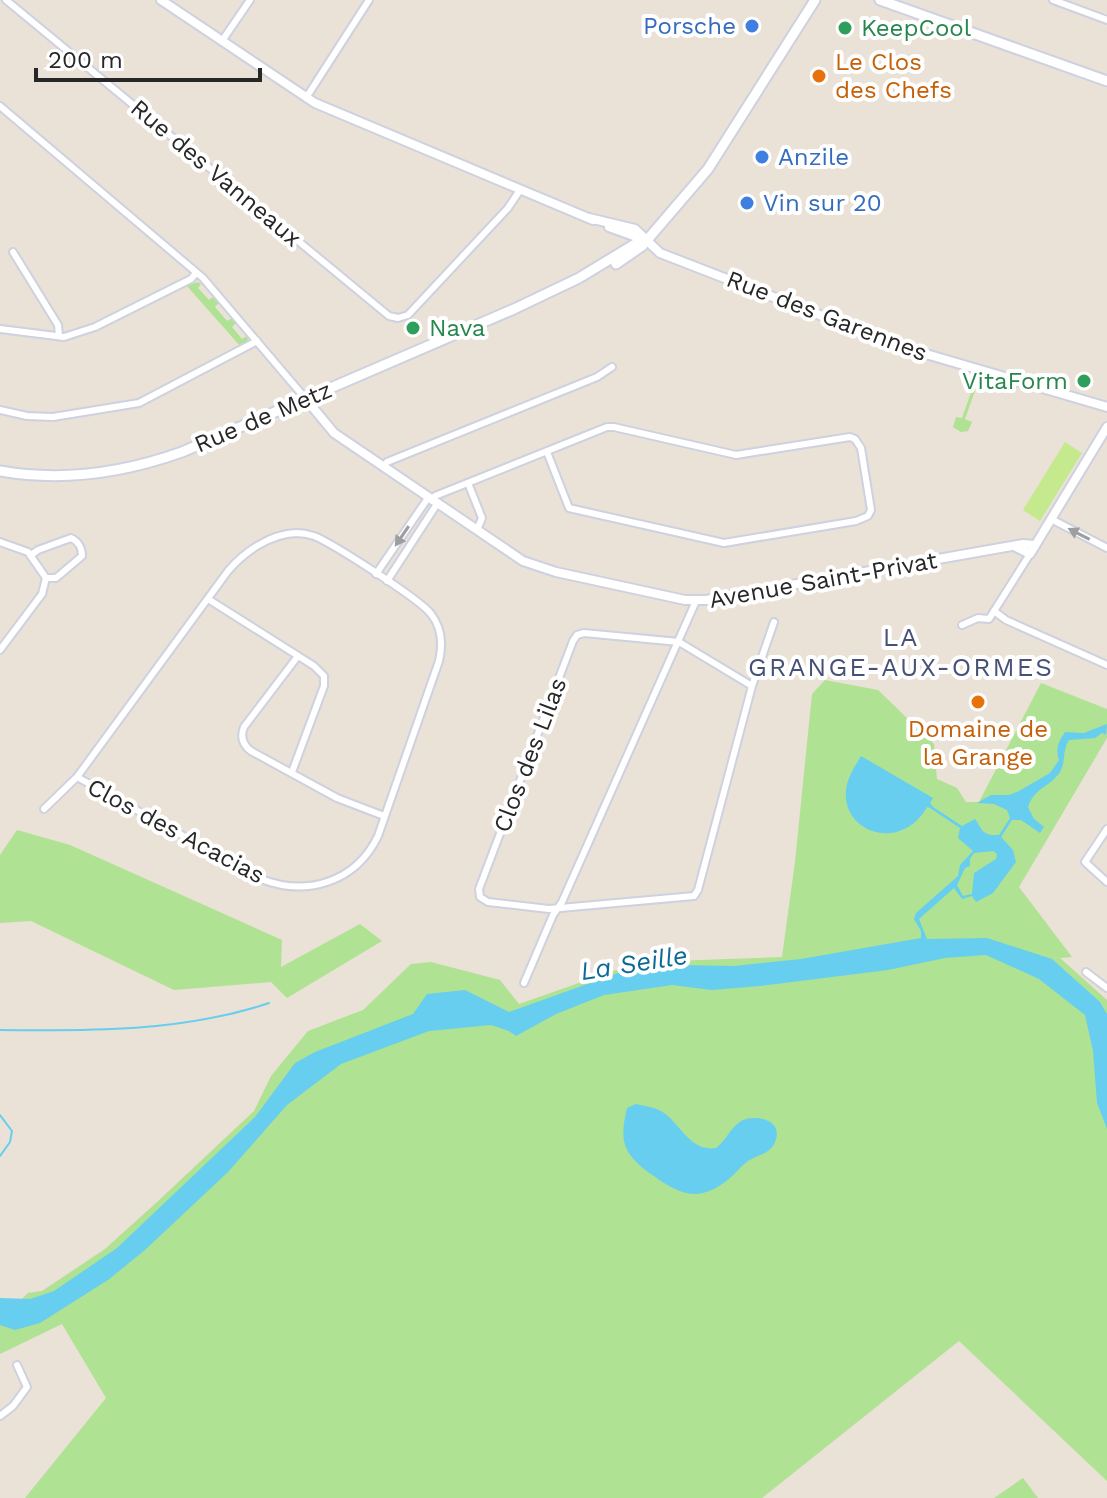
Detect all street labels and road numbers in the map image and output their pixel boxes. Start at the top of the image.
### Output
street label: Rue des Vanneaux [125,94,307,252]
street label: Rue des Garennes [723,265,931,367]
street label: Rue de Metz [190,376,336,458]
street label: Avenue Saint-Privat [707,546,939,614]
street label: Clos des Lilas [488,674,572,836]
street label: Clos des Acacias [83,773,269,889]

